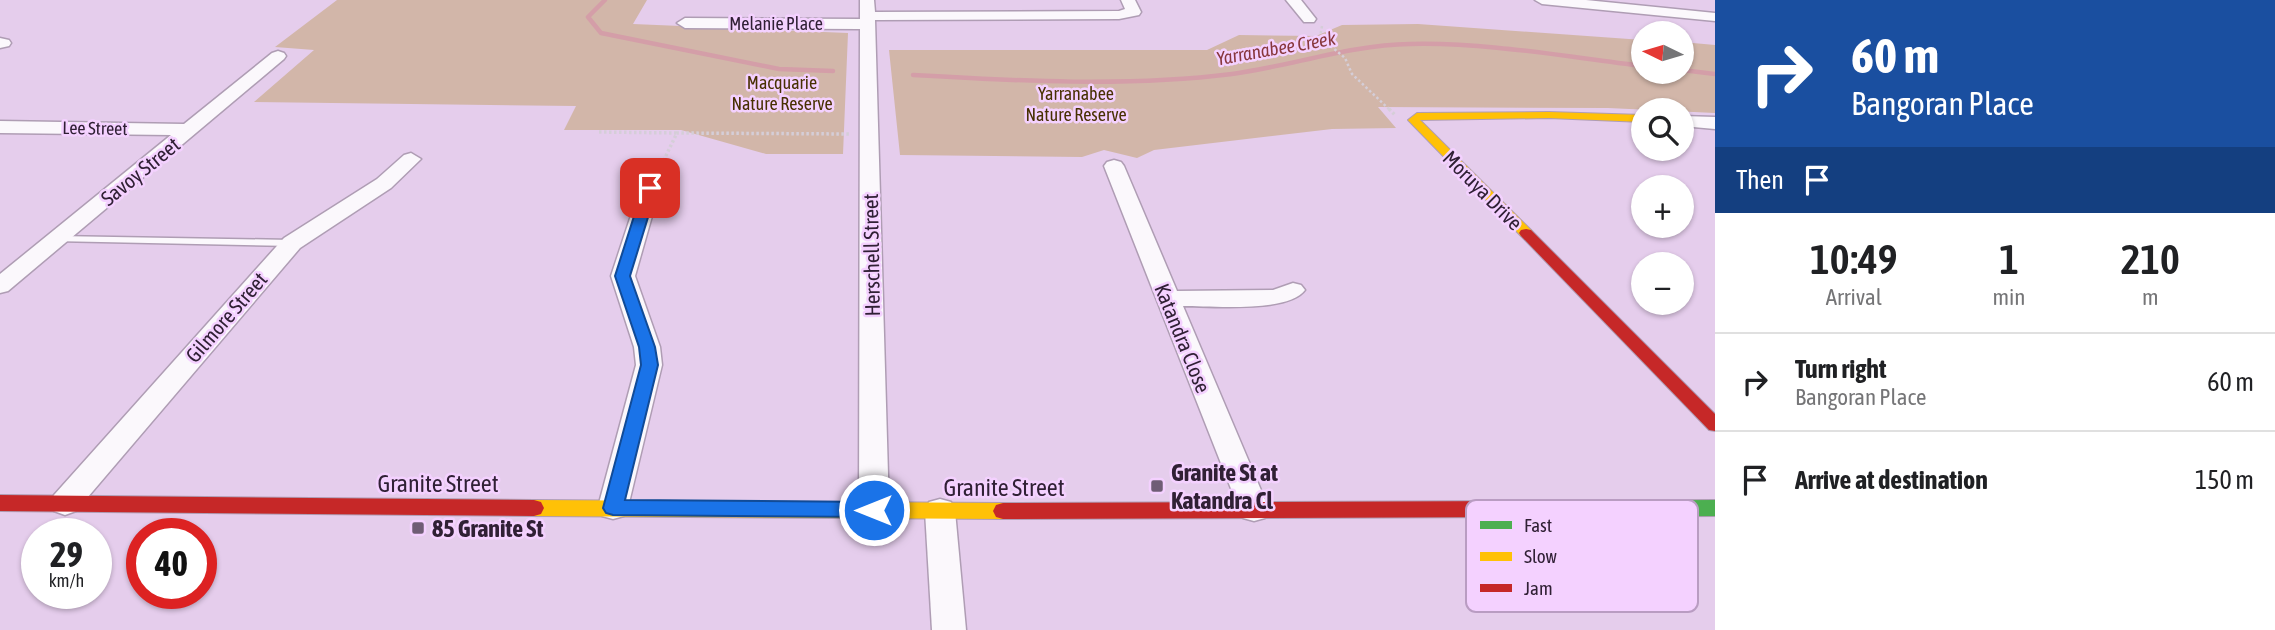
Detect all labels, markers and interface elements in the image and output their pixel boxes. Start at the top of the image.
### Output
street label: Melanie Place [729,13,823,34]
north arrow [1631,21,1694,84]
map controls [1631,21,1694,315]
water label: Yarranabee Creek [1215,27,1338,69]
text: 60 m [1851,27,1939,83]
icon: right [1736,28,1827,119]
park label: Macquarie Nature Reserve [731,72,833,114]
park label: Yarranabee Nature Reserve [1025,83,1127,125]
text: Bangoran Place [1851,85,2034,122]
button: search [1631,98,1694,161]
street label: Lee Street [62,117,128,139]
street label: Savoy Street [96,132,184,210]
street label: Moruya Drive [1438,145,1528,235]
pin [620,158,680,218]
icon: arrive [1798,161,1836,199]
text: Then [1736,165,1784,195]
icon: arrive [631,169,669,207]
button: + [1631,175,1694,238]
street label: Herschell Street [858,193,884,317]
text: 10:49 [1810,235,1897,283]
text: 1 [1999,235,2019,283]
text: 210 [2121,235,2180,283]
button: − [1631,252,1694,315]
street label: Gilmore Street [180,267,272,367]
street label: Katandra Close [1150,280,1216,396]
text: Arrival [1826,284,1882,310]
text: min [1993,284,2026,310]
text: m [2142,284,2159,310]
text: Turn right [1795,354,1886,384]
icon: right [1736,363,1774,401]
text: 60 m [2207,367,2254,397]
text: Bangoran Place [1795,384,1926,410]
place label: Granite St at Katandra Cl [1171,459,1278,514]
icon: arrive [1736,461,1774,499]
text: Arrive at destination [1795,465,1988,495]
text: 150 m [2195,465,2254,495]
street label: Granite Street [377,470,499,497]
position arrow [837,473,911,547]
street label: Granite Street [943,474,1065,501]
marker: Granite St at Katandra Cl [1149,478,1165,494]
legend [1466,500,1698,612]
text: Fast [1524,514,1552,536]
place label: 85 Granite St [432,515,543,542]
speed limit sign: 40 [126,518,217,609]
marker: 85 Granite St [410,520,426,536]
text: 29 [50,534,83,574]
text: Slow [1524,545,1558,567]
text: km/h [49,570,84,591]
text: Jam [1524,577,1553,599]

